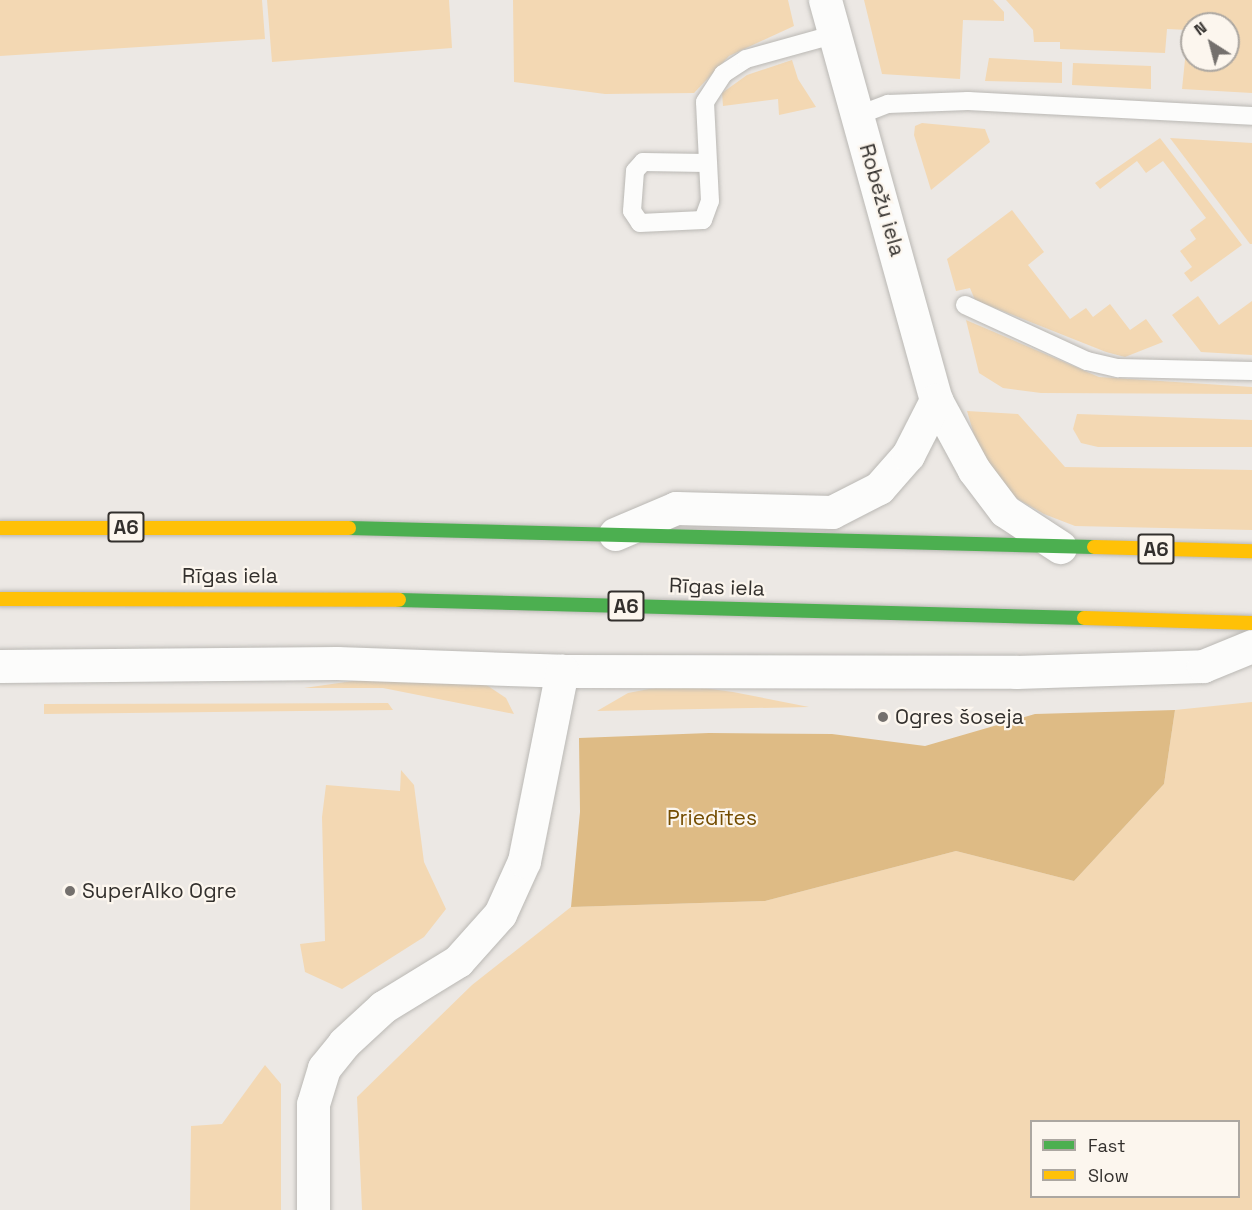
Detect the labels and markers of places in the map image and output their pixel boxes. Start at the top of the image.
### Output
place label: Ogres šoseja [895,704,1024,730]
marker: Ogres šoseja [876,710,890,724]
place label: SuperAlko Ogre [82,878,237,904]
marker: SuperAlko Ogre [63,884,77,898]

